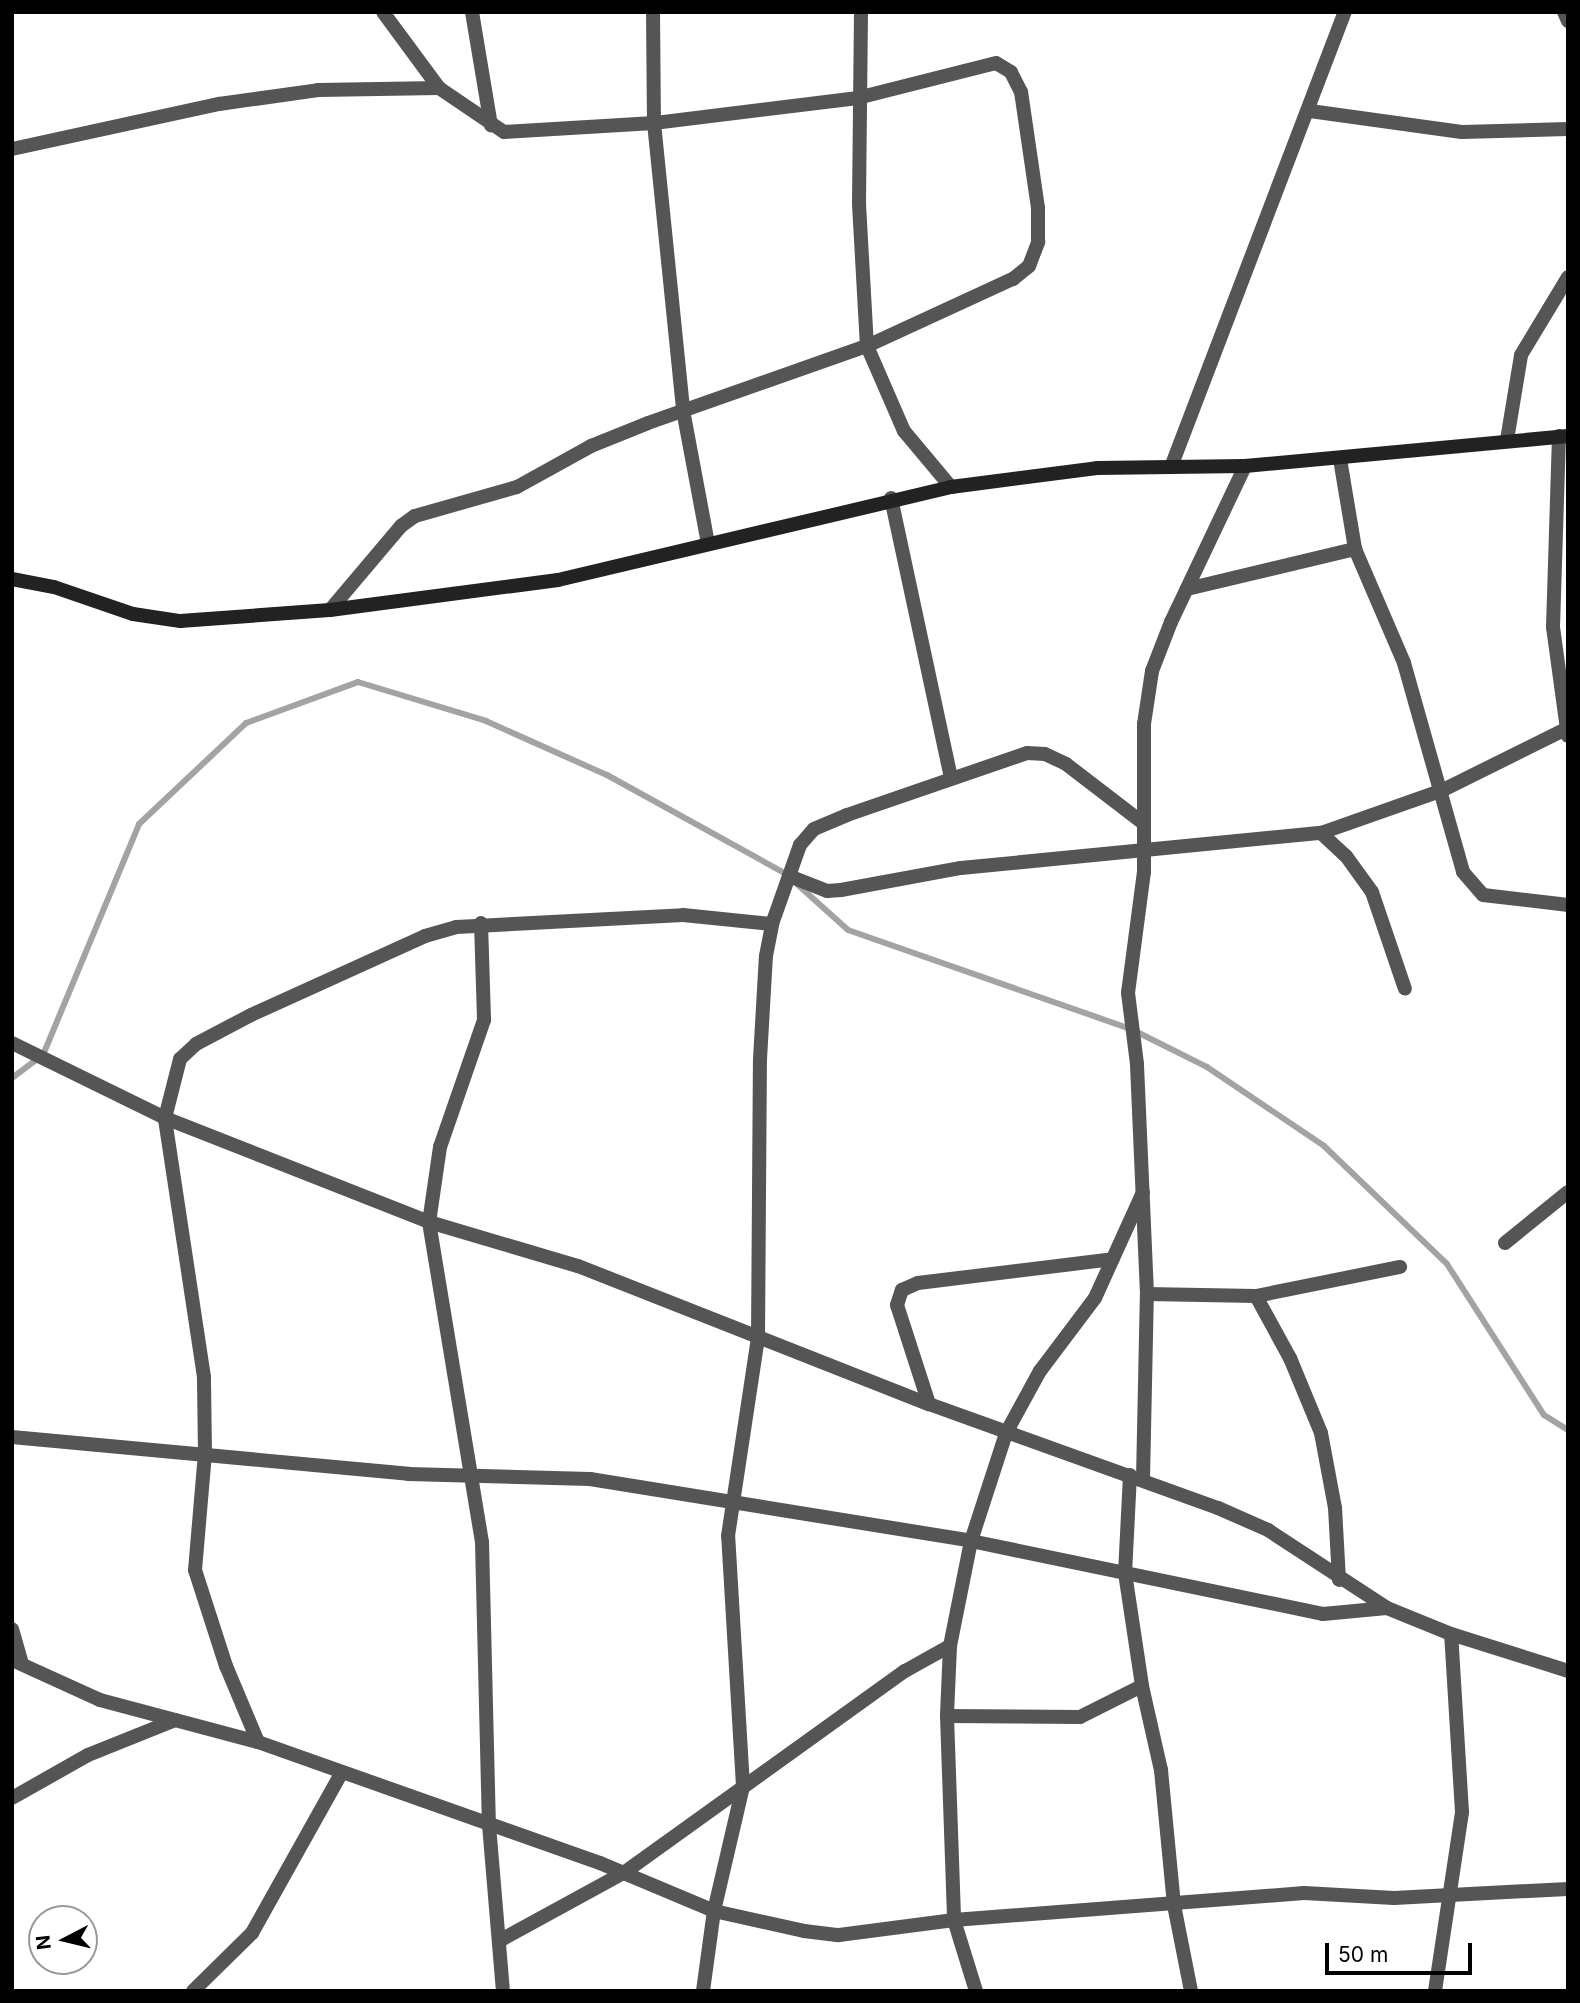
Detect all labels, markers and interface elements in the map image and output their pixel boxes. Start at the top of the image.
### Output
north arrow [28,1905,98,1975]
scale bar [1328,1930,1475,1974]
text: N [31,1934,56,1951]
text: 50 m [1338,1942,1388,1967]

